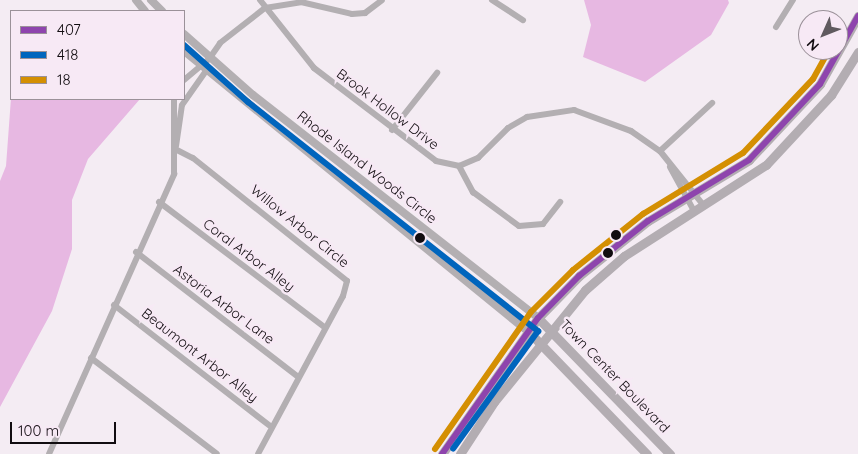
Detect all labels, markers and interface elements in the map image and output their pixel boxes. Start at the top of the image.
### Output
legend [10,10,185,100]
north arrow [798,10,848,60]
text: 407 [57,20,81,39]
text: N [803,35,823,55]
text: 418 [57,45,78,64]
street label: Brook Hollow Drive [334,65,442,153]
text: 18 [57,70,71,89]
street label: Rhode Island Woods Circle [294,107,440,227]
street label: Willow Arbor Circle [247,181,353,271]
street label: Coral Arbor Alley [200,215,298,295]
unlabelled marker [611,230,621,240]
unlabelled marker [415,233,425,243]
unlabelled marker [603,248,613,258]
street label: Astoria Arbor Lane [170,261,278,347]
street label: Beaumont Arbor Alley [138,304,262,406]
street label: Town Center Boulevard [557,316,673,436]
scale bar [12,412,119,444]
text: 100 m [18,421,59,440]

